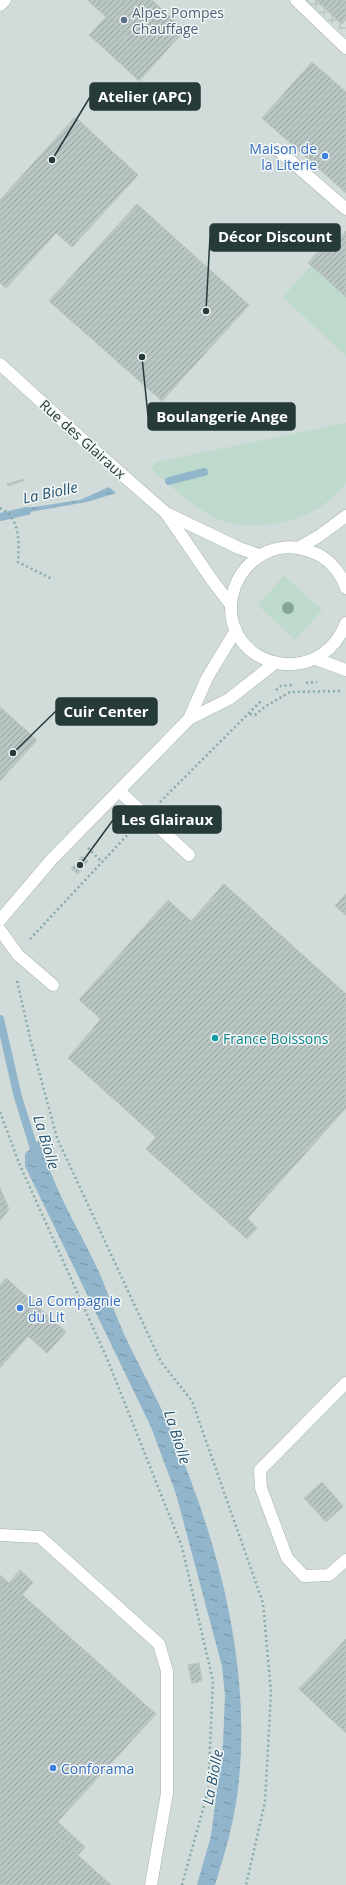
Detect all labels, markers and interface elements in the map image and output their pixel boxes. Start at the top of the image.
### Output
place label: Alpes Pompes Chauffage [132,3,224,38]
marker: Alpes Pompes Chauffage [119,15,129,25]
callout: Atelier (APC) [90,83,200,110]
text: Atelier (APC) [98,86,192,106]
place label: Maison de la Literie [249,139,317,174]
marker: Maison de la Literie [320,151,330,161]
callout: Décor Discount [210,224,340,251]
text: Décor Discount [218,226,333,246]
street label: Rue des Glairaux [36,395,131,483]
callout: Boulangerie Ange [148,403,295,430]
text: Boulangerie Ange [156,406,288,426]
water label: La Biolle [21,476,80,508]
callout: Cuir Center [56,698,157,725]
text: Cuir Center [63,701,149,721]
callout: Les Glairaux [113,806,221,833]
text: Les Glairaux [121,809,213,829]
place label: France Boissons [223,1029,329,1048]
marker: France Boissons [210,1033,220,1043]
water label: La Biolle [29,1112,65,1172]
place label: La Compagnie du Lit [28,1291,121,1326]
marker: La Compagnie du Lit [15,1303,25,1313]
water label: La Biolle [160,1407,196,1467]
water label: La Biolle [197,1747,227,1806]
place label: Conforama [61,1759,134,1778]
marker: Conforama [48,1763,58,1773]

